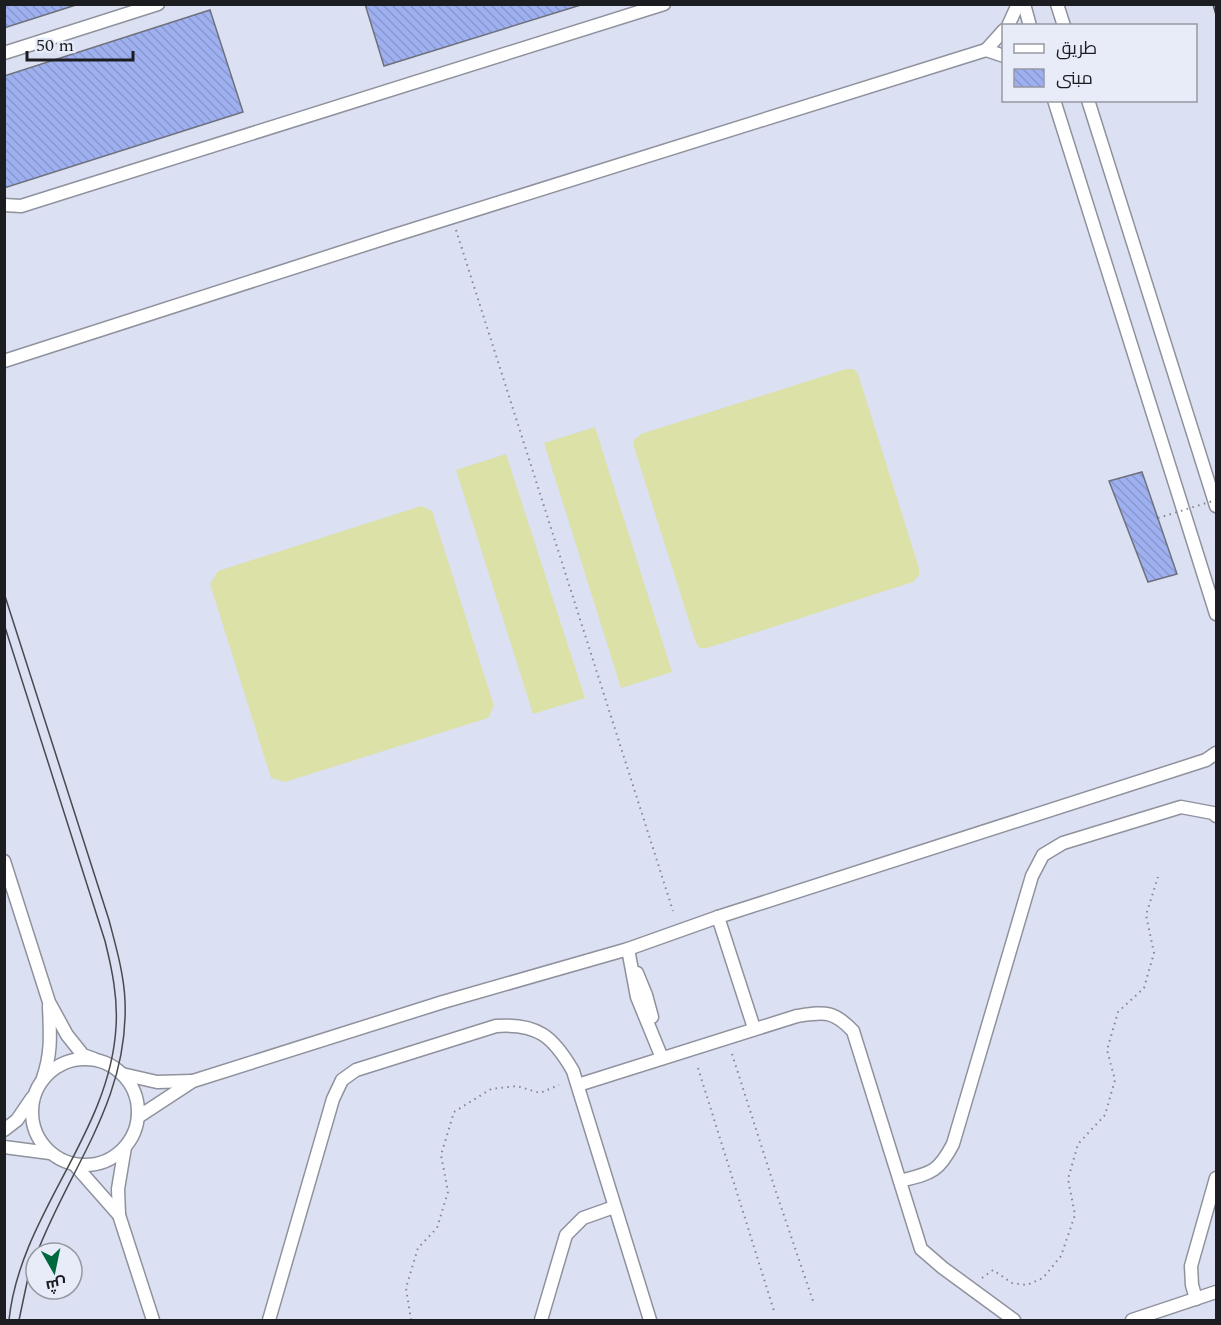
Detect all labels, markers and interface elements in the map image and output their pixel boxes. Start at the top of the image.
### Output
scale bar [27,24,134,62]
legend [1002,24,1197,102]
text: 50 m [36,32,74,59]
text: طريق [1056,35,1097,62]
text: مبنى [1056,65,1093,92]
north arrow [24,1241,84,1301]
text: ش [44,1271,68,1298]

